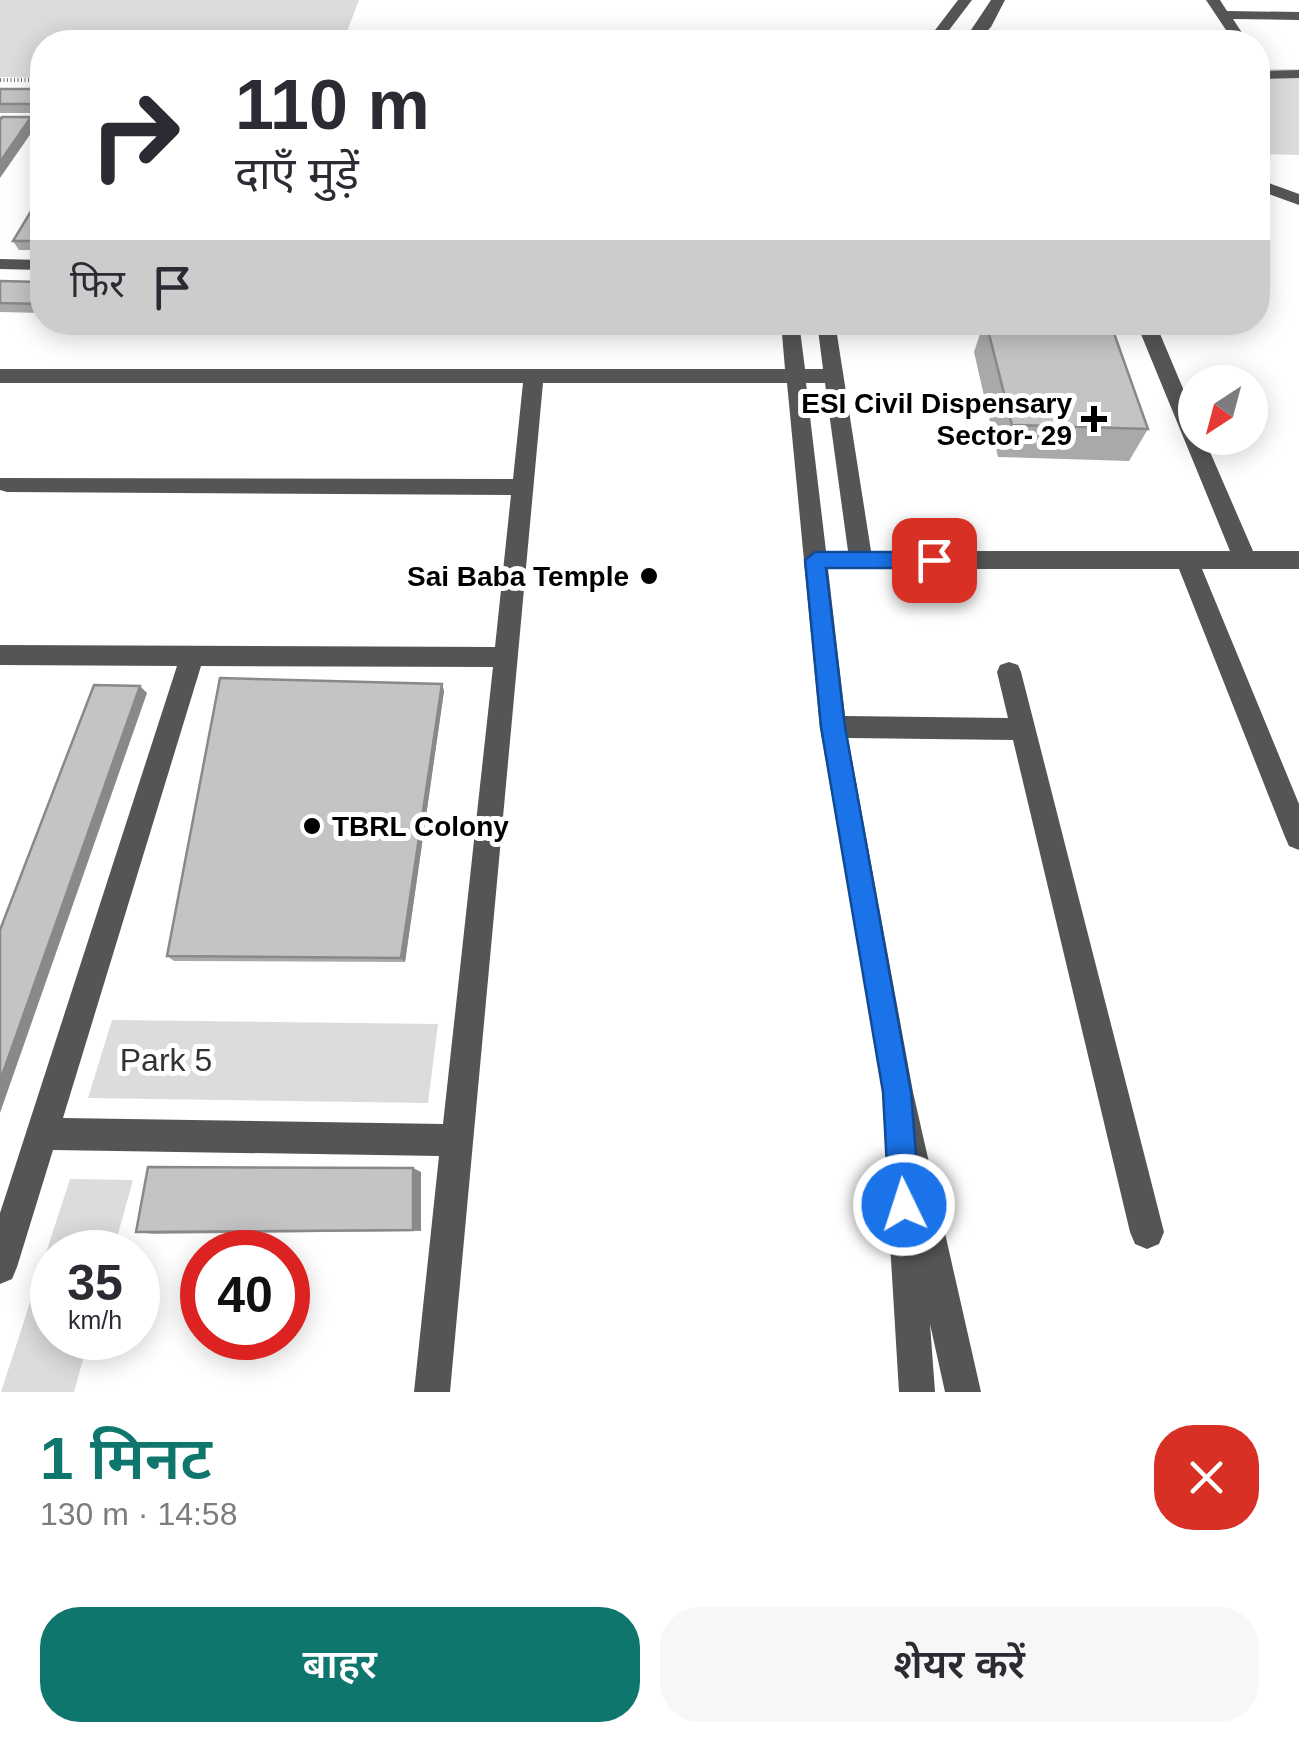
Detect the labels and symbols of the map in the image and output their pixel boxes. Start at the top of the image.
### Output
north arrow [1178,365,1268,455]
place label: ESI Civil Dispensary Sector- 29 [801,388,1072,451]
marker: ESI Civil Dispensary Sector- 29 [1081,406,1107,432]
pin [892,518,977,603]
place label: Sai Baba Temple [407,561,629,592]
marker: Sai Baba Temple [638,565,660,587]
place label: TBRL Colony [332,811,509,842]
marker: TBRL Colony [301,815,323,837]
park label: Park 5 [120,1042,212,1078]
position arrow [852,1153,956,1257]
speed limit sign: 40 [180,1230,310,1360]

